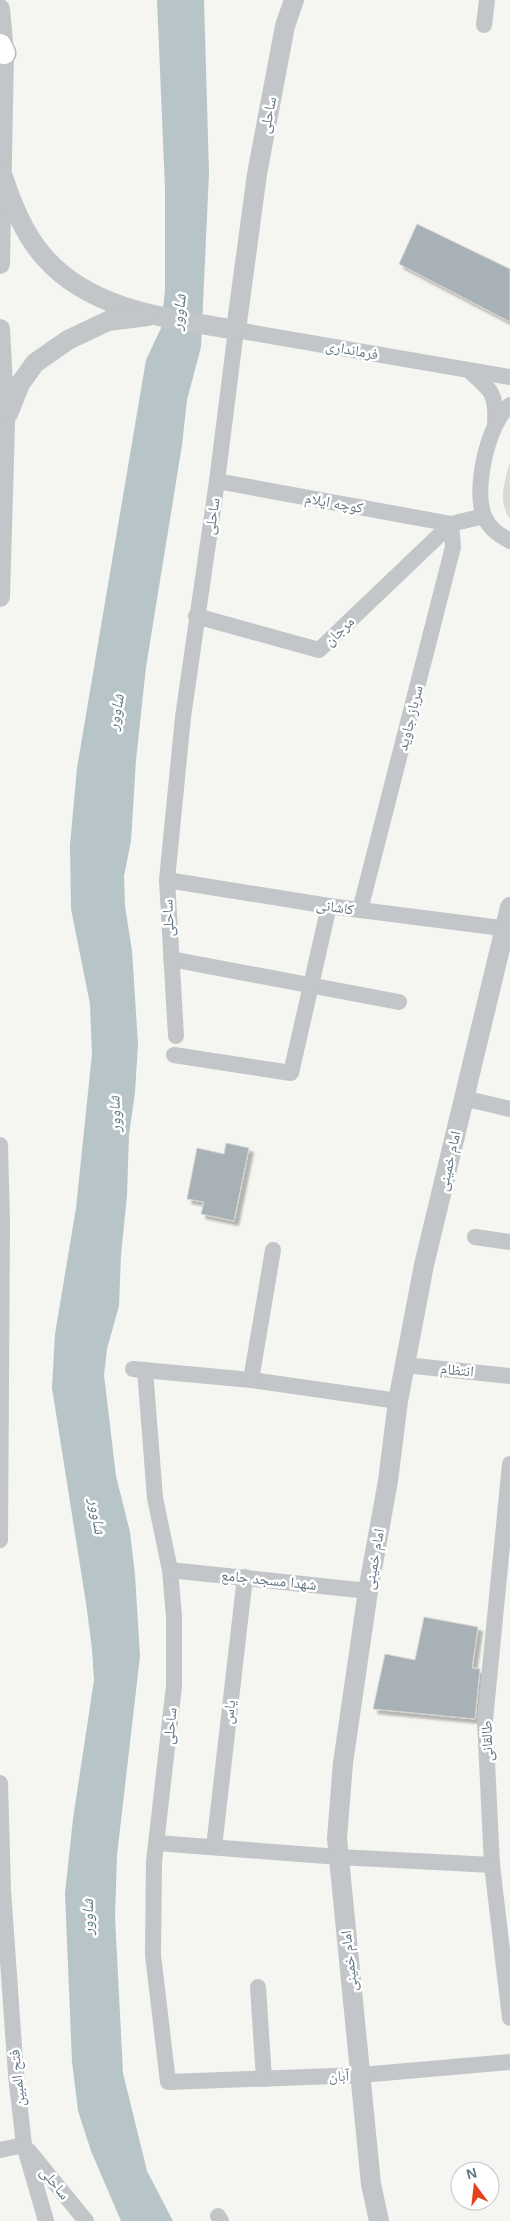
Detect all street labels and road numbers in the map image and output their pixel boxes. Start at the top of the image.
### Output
street label: ساحلی [256,95,281,135]
street label: فرمانداری [324,337,380,364]
street label: کوچه ایلام [303,489,365,518]
street label: ساحلی [200,496,225,536]
street label: مرجان [320,612,359,650]
street label: سرباز جاوید [393,683,427,752]
street label: کاشانی [315,895,355,920]
street label: ساحلی [158,899,179,937]
street label: امام خمینی [433,1129,466,1193]
street label: انتظام [439,1359,475,1382]
street label: امام خمینی [360,1527,389,1591]
street label: شهدا مسجد جامع [220,1566,318,1595]
street label: یاس [219,1699,240,1725]
street label: ساحلی [159,1707,182,1745]
street label: طالقانی [477,1720,498,1762]
street label: امام خمینی [337,1929,362,1993]
street label: فتح المبین [5,2048,30,2107]
street label: آبان [329,2067,351,2086]
street label: ساحلی [36,2163,74,2204]

